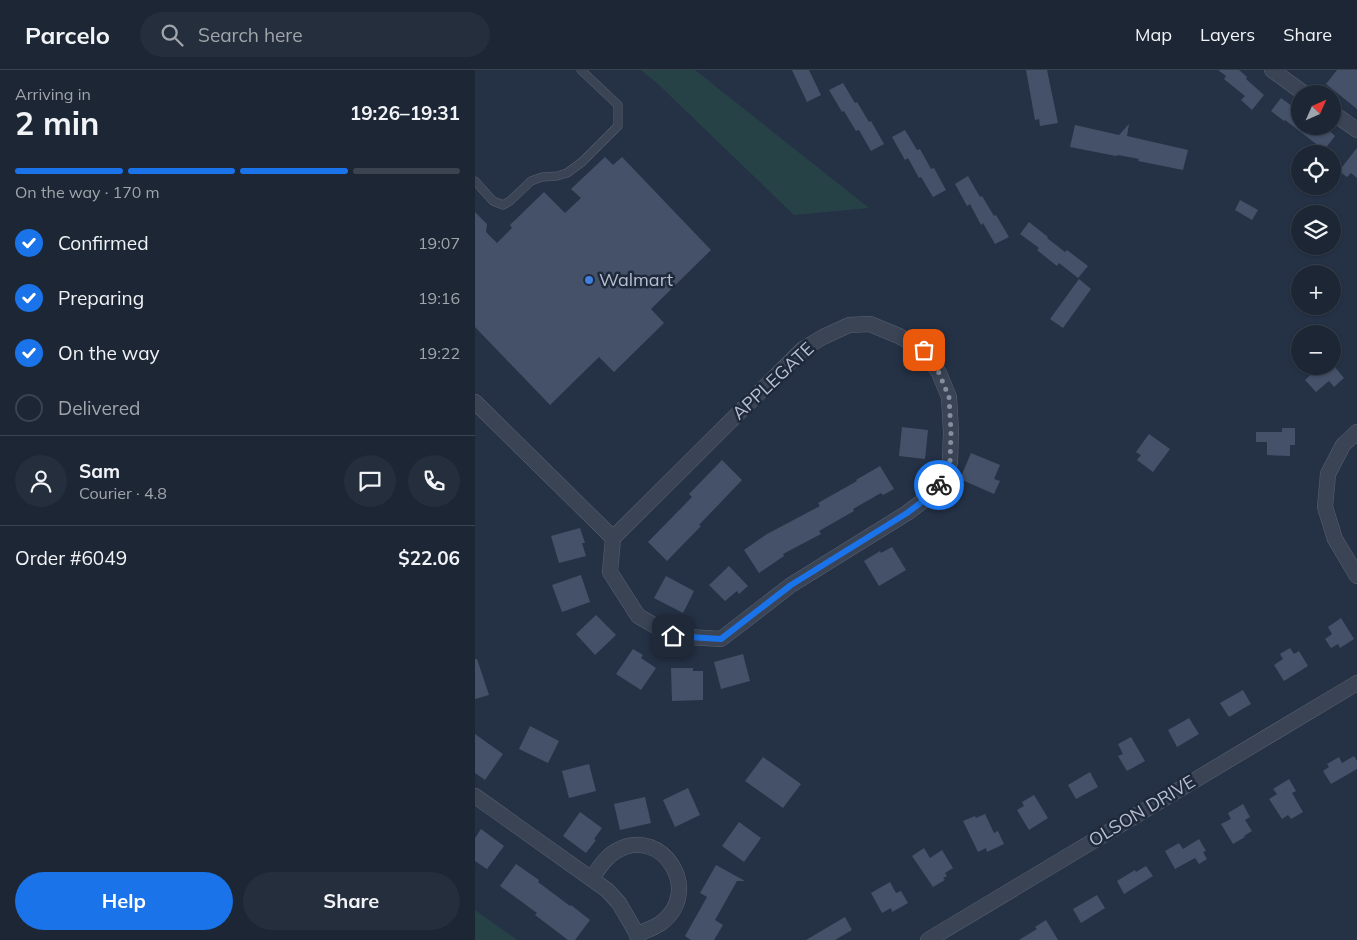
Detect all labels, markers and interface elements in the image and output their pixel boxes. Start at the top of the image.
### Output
search box [140,12,490,57]
text: Parcelo [25,20,110,50]
icon: search [158,21,186,49]
text: Search here [198,23,302,47]
text: Map [1135,23,1172,46]
text: Layers [1200,23,1255,46]
text: Share [1283,23,1332,46]
text: Arriving in [15,84,91,104]
north arrow [1291,85,1341,135]
map controls [1291,85,1341,375]
text: 19:26–19:31 [350,101,460,125]
text: 2 min [15,103,99,143]
button: locate [1291,145,1341,195]
text: On the way · 170 m [15,182,160,202]
button: layers [1291,205,1341,255]
icon: check [15,229,43,257]
text: Confirmed [58,231,149,255]
text: 19:07 [418,233,460,253]
button: + [1291,265,1341,315]
place label: Walmart [599,268,673,291]
marker: Walmart [583,274,595,286]
icon: check [15,284,43,312]
text: Preparing [58,286,144,310]
text: 19:16 [418,288,460,308]
button: − [1291,325,1341,375]
pin [903,329,945,371]
icon: bag [910,336,938,364]
street label: APPLEGATE [727,337,818,424]
icon: check [15,339,43,367]
text: On the way [58,341,160,365]
text: 19:22 [418,343,460,363]
text: Delivered [58,396,140,420]
button: person [15,455,67,507]
button: chat [344,455,396,507]
button: phone [408,455,460,507]
text: Sam [79,459,120,483]
courier [914,460,964,510]
icon: bike [925,471,953,499]
text: Courier · 4.8 [79,483,167,503]
text: Order #6049 [15,546,127,570]
text: $22.06 [398,546,460,570]
pin [652,615,694,657]
icon: home [659,622,687,650]
street label: OLSON DRIVE [1084,770,1199,851]
button: Help [15,872,233,930]
button: Share [243,872,460,930]

